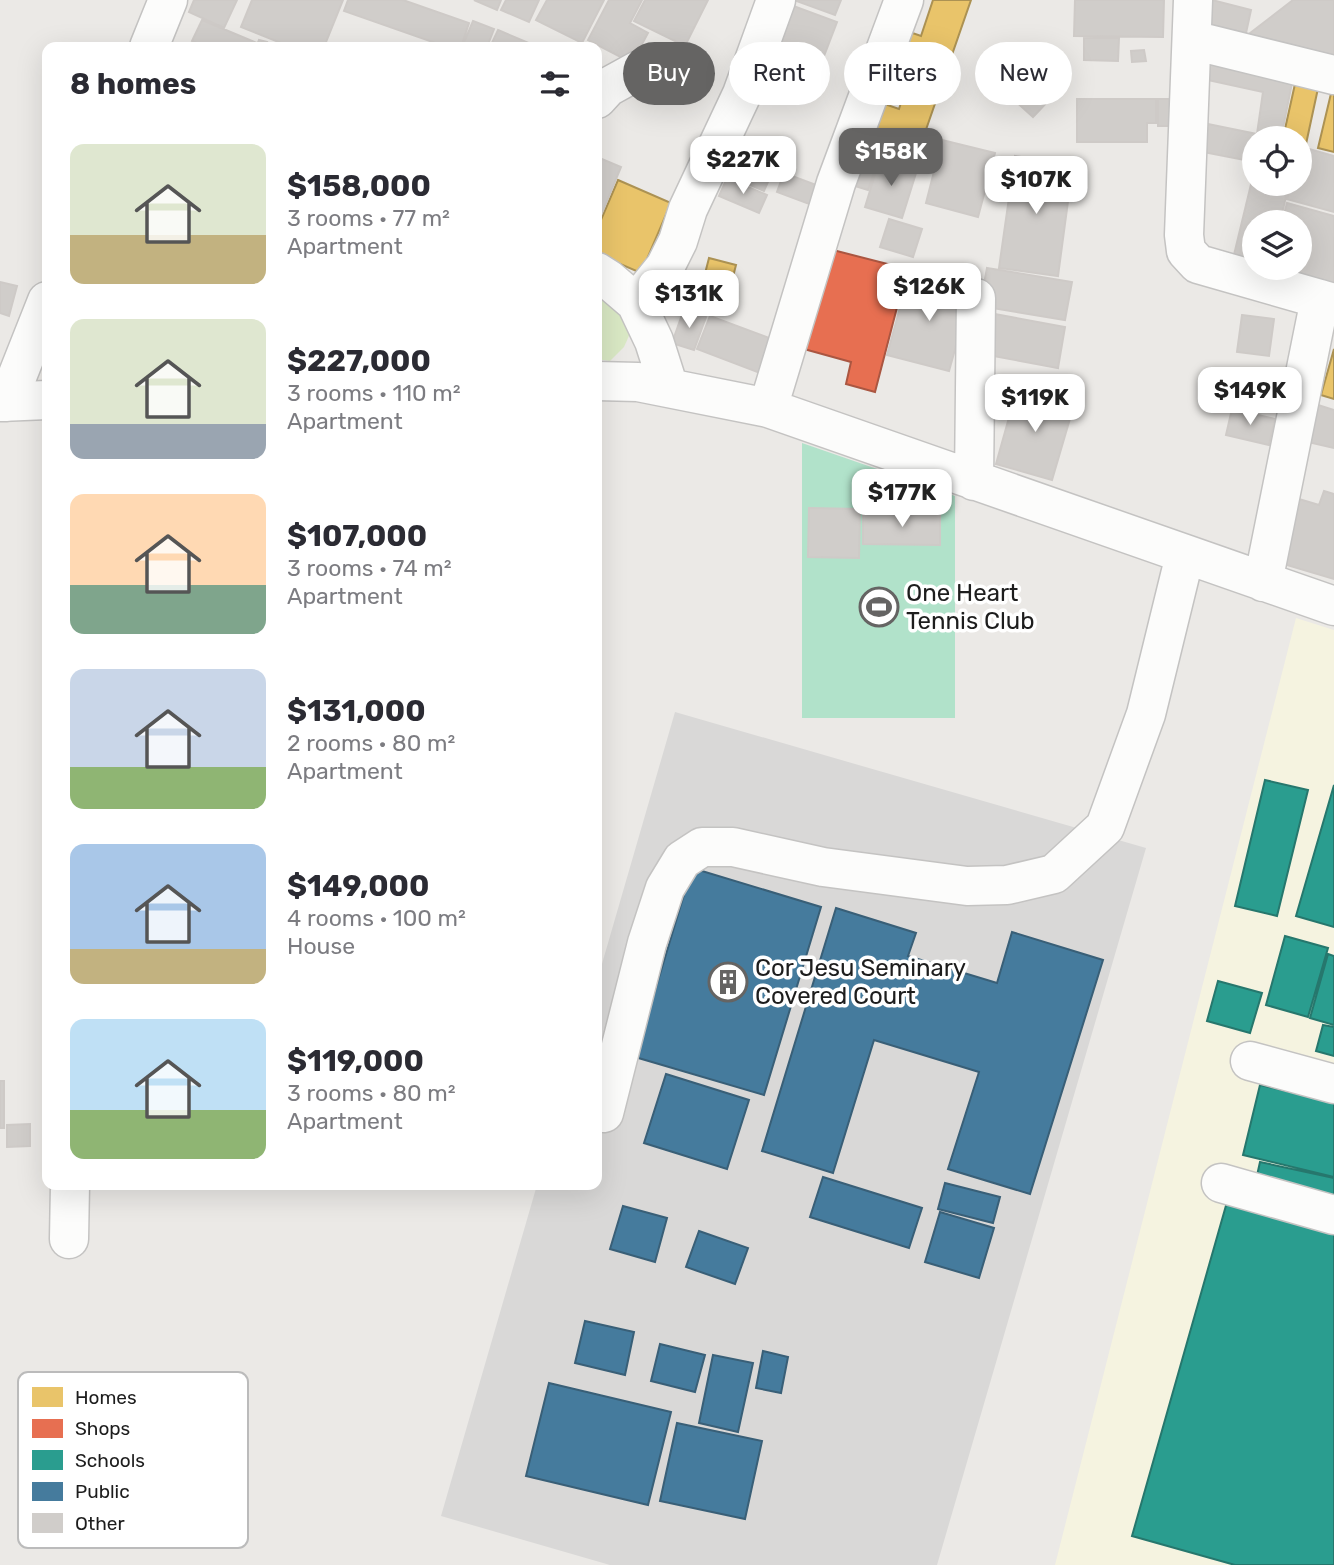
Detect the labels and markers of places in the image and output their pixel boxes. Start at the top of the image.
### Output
pin: $158K [842,128,940,188]
pin: $227K [694,136,792,196]
pin: $107K [987,156,1085,216]
pin: $126K [880,264,978,323]
pin: $131K [640,270,738,330]
pin: $149K [1201,368,1299,427]
pin: $119K [986,374,1084,434]
pin: $177K [853,470,951,529]
place label: One Heart Tennis Club [906,579,1035,635]
sports icon: One Heart Tennis Club [858,586,900,628]
place label: Cor Jesu Seminary Covered Court [755,954,966,1010]
building icon: Cor Jesu Seminary Covered Court [707,961,749,1003]

